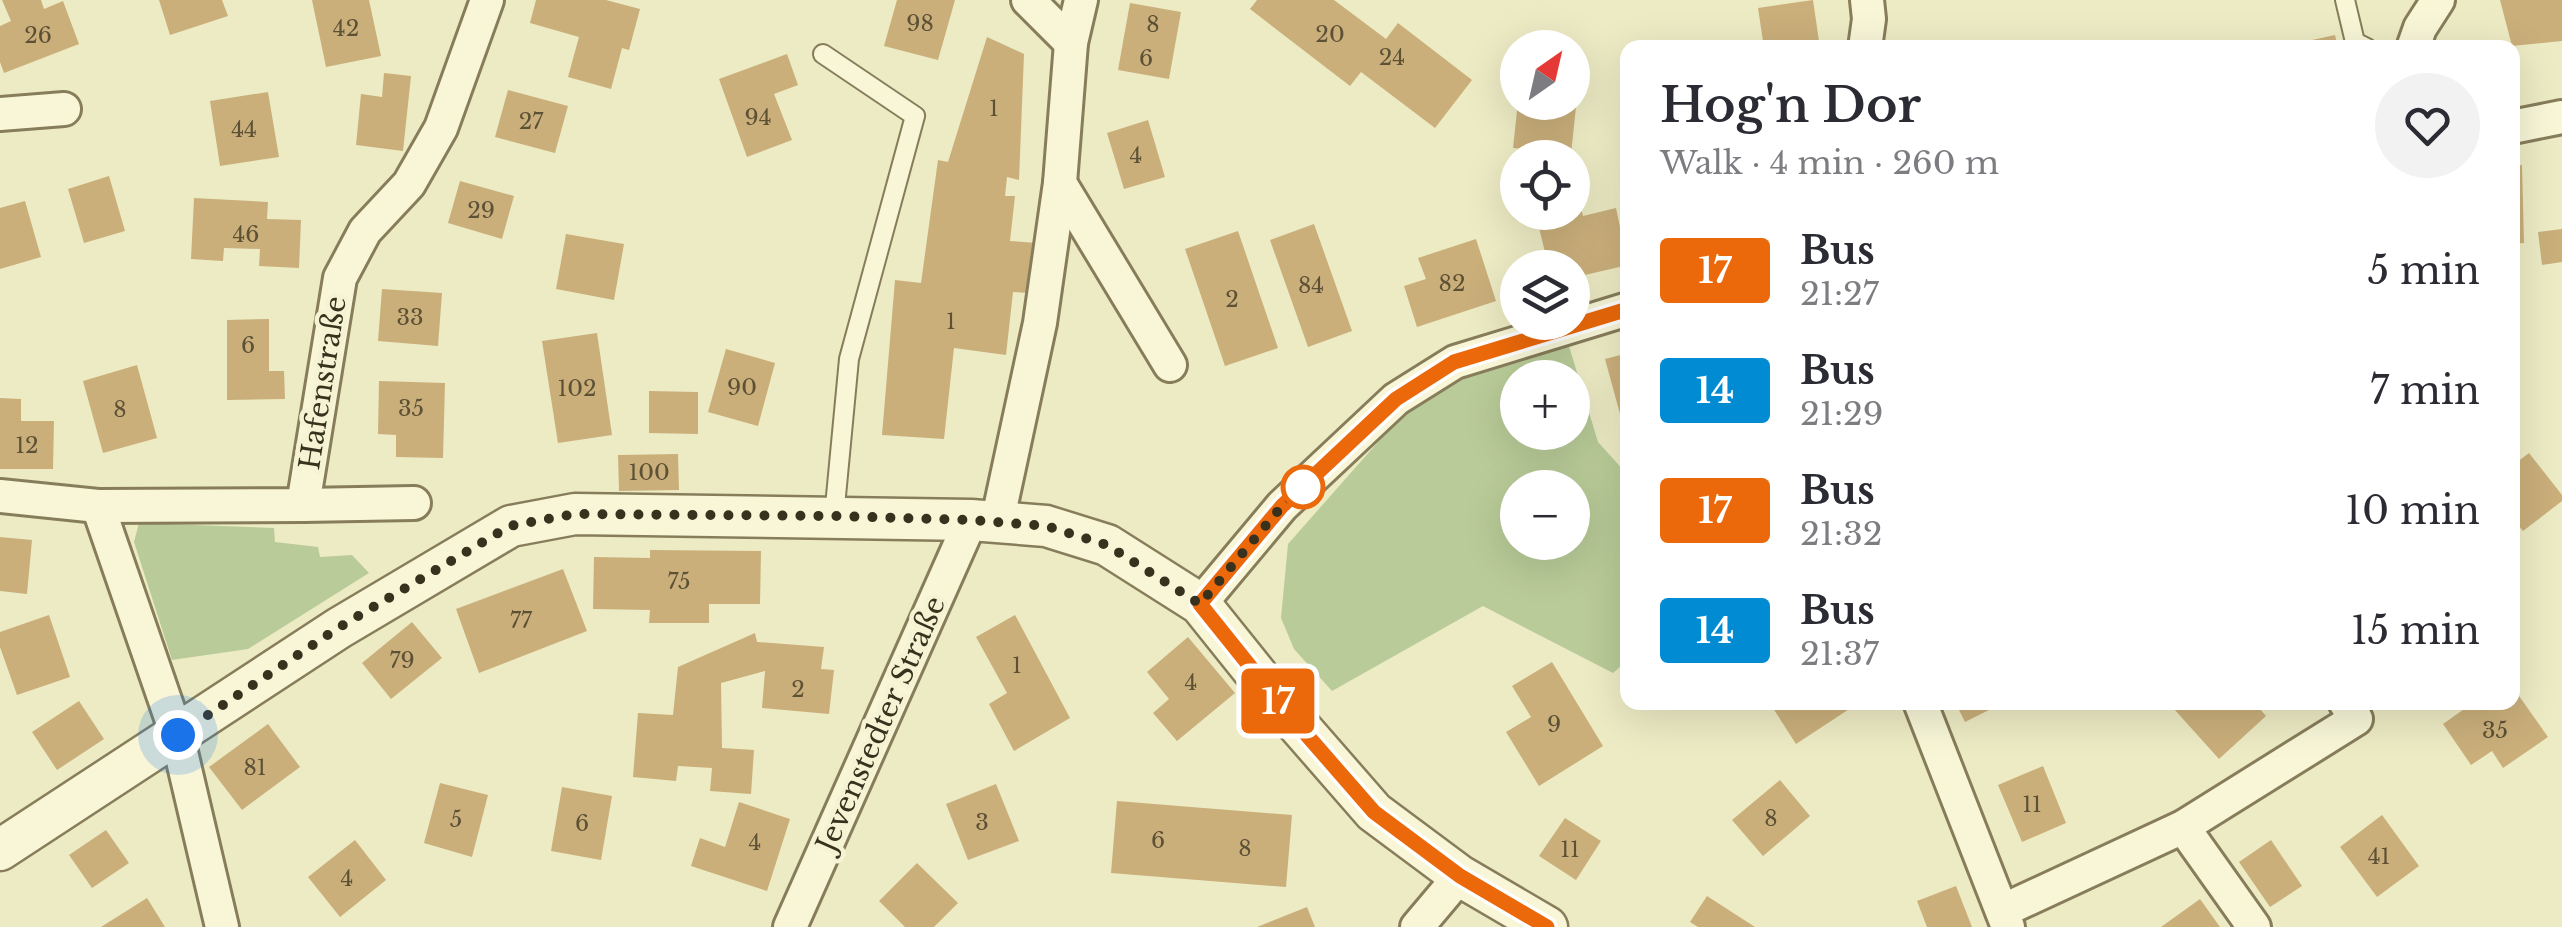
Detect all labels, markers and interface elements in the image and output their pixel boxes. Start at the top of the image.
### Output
house number: 98 [906,10,934,37]
house number: 8 [1146,11,1160,38]
house number: 42 [333,15,359,42]
house number: 20 [1315,21,1345,48]
house number: 26 [24,22,52,49]
north arrow [1500,30,1590,120]
map controls [1500,30,1590,560]
house number: 24 [1379,44,1405,71]
house number: 6 [1139,45,1153,72]
button: heart [2375,73,2480,178]
text: Hog'n Dor [1660,75,1921,135]
house number: 1 [989,95,999,122]
house number: 94 [744,104,772,131]
house number: 27 [519,108,544,135]
house number: 44 [231,116,257,143]
button: locate [1500,140,1590,230]
house number: 4 [1130,142,1142,169]
text: Walk · 4 min · 260 m [1660,143,1999,183]
house number: 29 [467,197,495,224]
house number: 46 [232,221,260,248]
text: Bus [1800,227,1875,274]
text: 5 min [2368,247,2480,294]
text: 17 [1698,249,1732,292]
button: layers [1500,250,1590,340]
house number: 82 [1439,270,1465,297]
house number: 84 [1298,272,1324,299]
text: 21:27 [1800,274,1879,314]
house number: 2 [1225,286,1239,313]
street label: Hafenstraße [292,294,354,472]
house number: 33 [396,304,424,331]
house number: 1 [946,308,956,335]
house number: 6 [241,332,255,359]
text: Bus [1800,347,1875,394]
button: + [1500,360,1590,450]
text: 7 min [2370,367,2480,414]
text: 14 [1696,369,1734,412]
house number: 90 [727,374,757,401]
house number: 102 [557,375,597,402]
text: 21:29 [1800,394,1883,434]
house number: 35 [398,395,424,422]
house number: 8 [113,396,127,423]
house number: 12 [15,432,39,459]
house number: 100 [628,459,670,486]
unlabelled marker [1282,466,1324,508]
text: Bus [1800,467,1875,514]
button: − [1500,470,1590,560]
text: 10 min [2345,487,2480,534]
text: 17 [1698,489,1732,532]
text: 21:32 [1800,514,1883,554]
house number: 75 [667,568,691,595]
text: Bus [1800,587,1875,634]
street label: Jevenstedter Straße [807,591,953,861]
house number: 77 [510,607,533,634]
text: 15 min [2351,607,2480,654]
text: 14 [1696,609,1734,652]
text: 21:37 [1800,634,1879,674]
house number: 79 [389,647,415,674]
house number: 1 [1012,652,1022,679]
line badge: 17 [1233,668,1323,734]
house number: 4 [1185,669,1197,696]
house number: 2 [791,676,805,703]
text: 17 [1261,680,1295,723]
your location [153,710,203,760]
house number: 9 [1547,711,1561,738]
house number: 35 [2482,717,2508,744]
house number: 81 [243,754,267,781]
house number: 11 [2022,791,2042,818]
house number: 8 [1764,805,1778,832]
house number: 5 [450,806,462,833]
house number: 3 [975,809,989,836]
house number: 6 [575,810,589,837]
house number: 6 [1151,827,1165,854]
house number: 4 [749,829,761,856]
house number: 8 [1238,835,1252,862]
house number: 11 [1560,836,1580,863]
house number: 41 [2368,843,2390,870]
house number: 4 [341,865,353,892]

